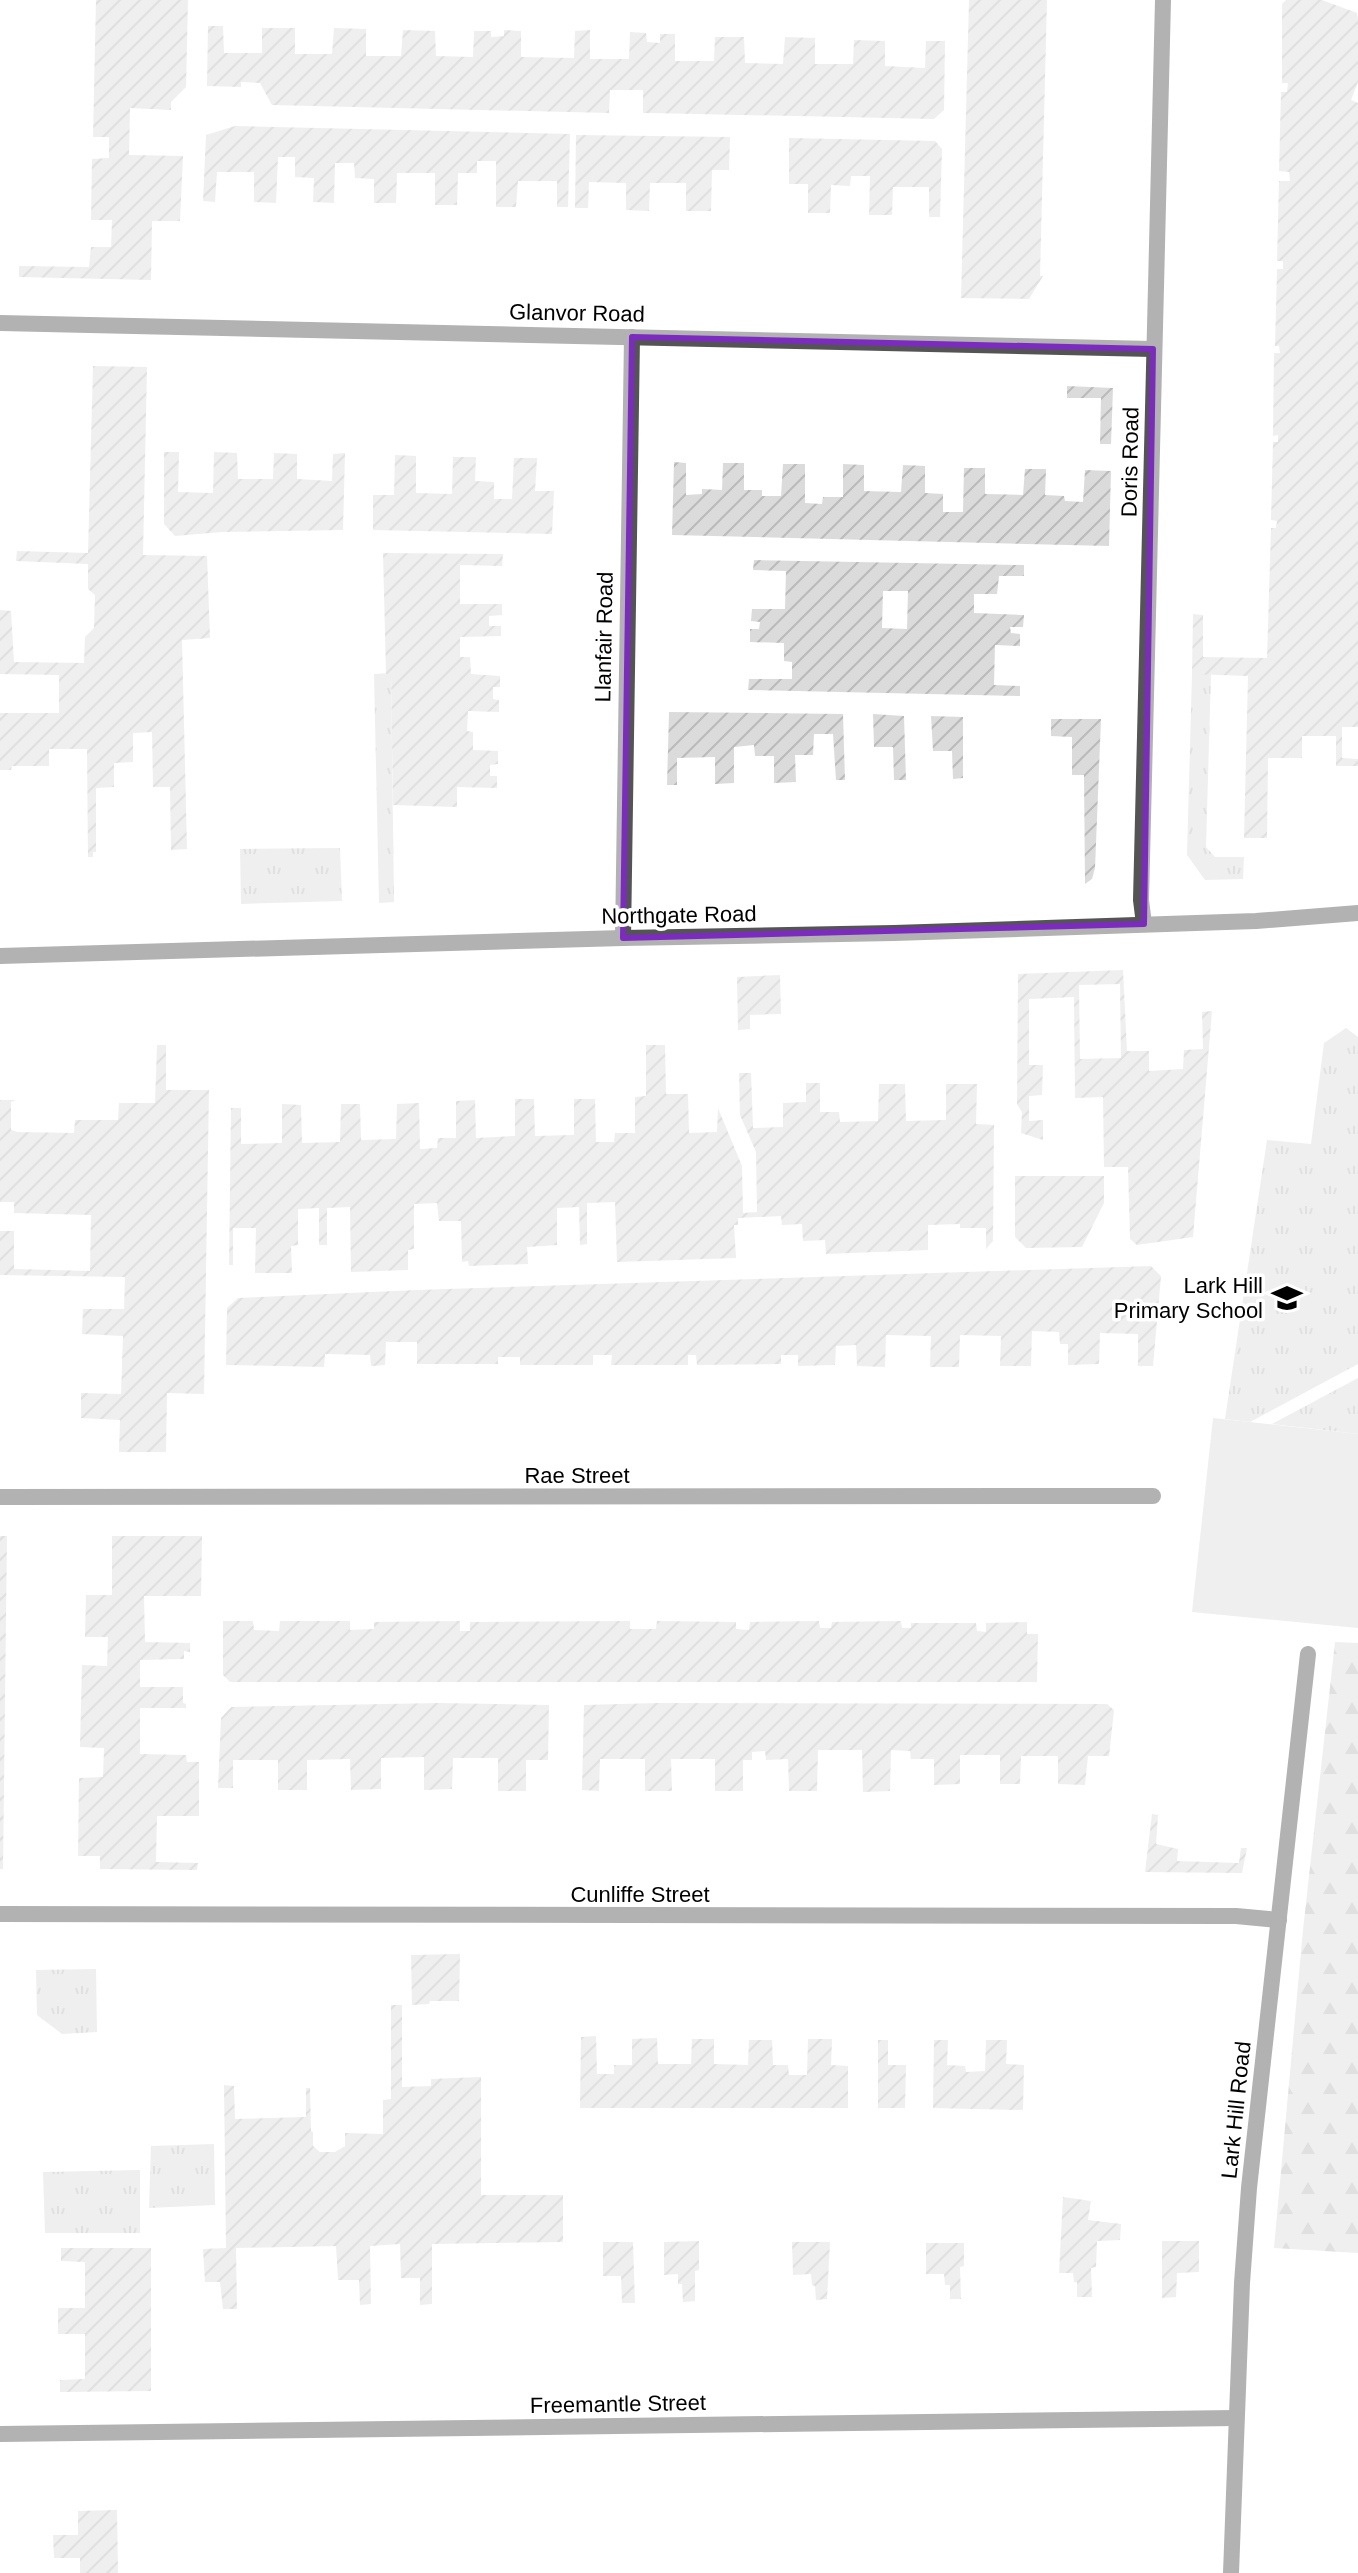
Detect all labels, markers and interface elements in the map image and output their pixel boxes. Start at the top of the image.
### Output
street label: Glanvor Road [509,299,645,327]
street label: Doris Road [1117,407,1143,517]
street label: Llanfair Road [590,571,618,703]
street label: Northgate Road [601,901,757,929]
place label: Lark Hill Primary School [1114,1273,1263,1323]
school or university icon: Lark Hill Primary School [1270,1281,1304,1315]
street label: Rae Street [524,1463,630,1488]
street label: Cunliffe Street [570,1882,710,1907]
street label: Lark Hill Road [1216,2040,1256,2180]
street label: Freemantle Street [530,2390,706,2418]

